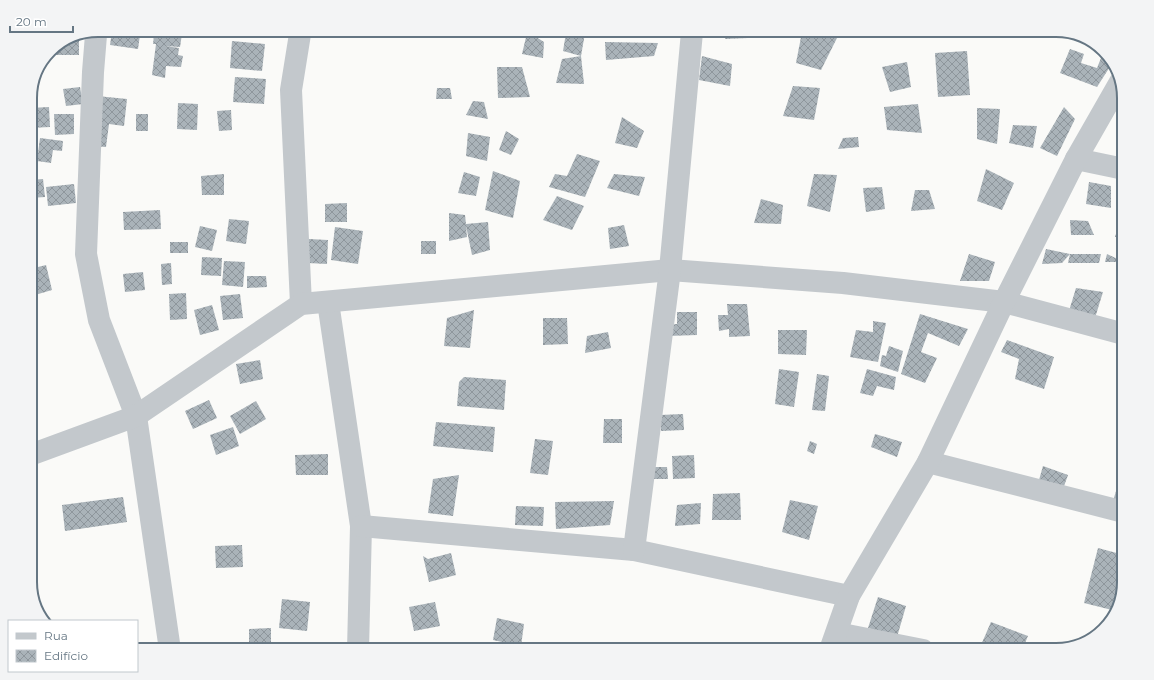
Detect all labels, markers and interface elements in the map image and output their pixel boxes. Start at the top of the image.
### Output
scale bar [10,8,73,34]
text: 20 m [16,14,47,29]
legend [8,620,138,672]
text: Rua [44,628,68,643]
text: Edifício [44,648,88,663]

